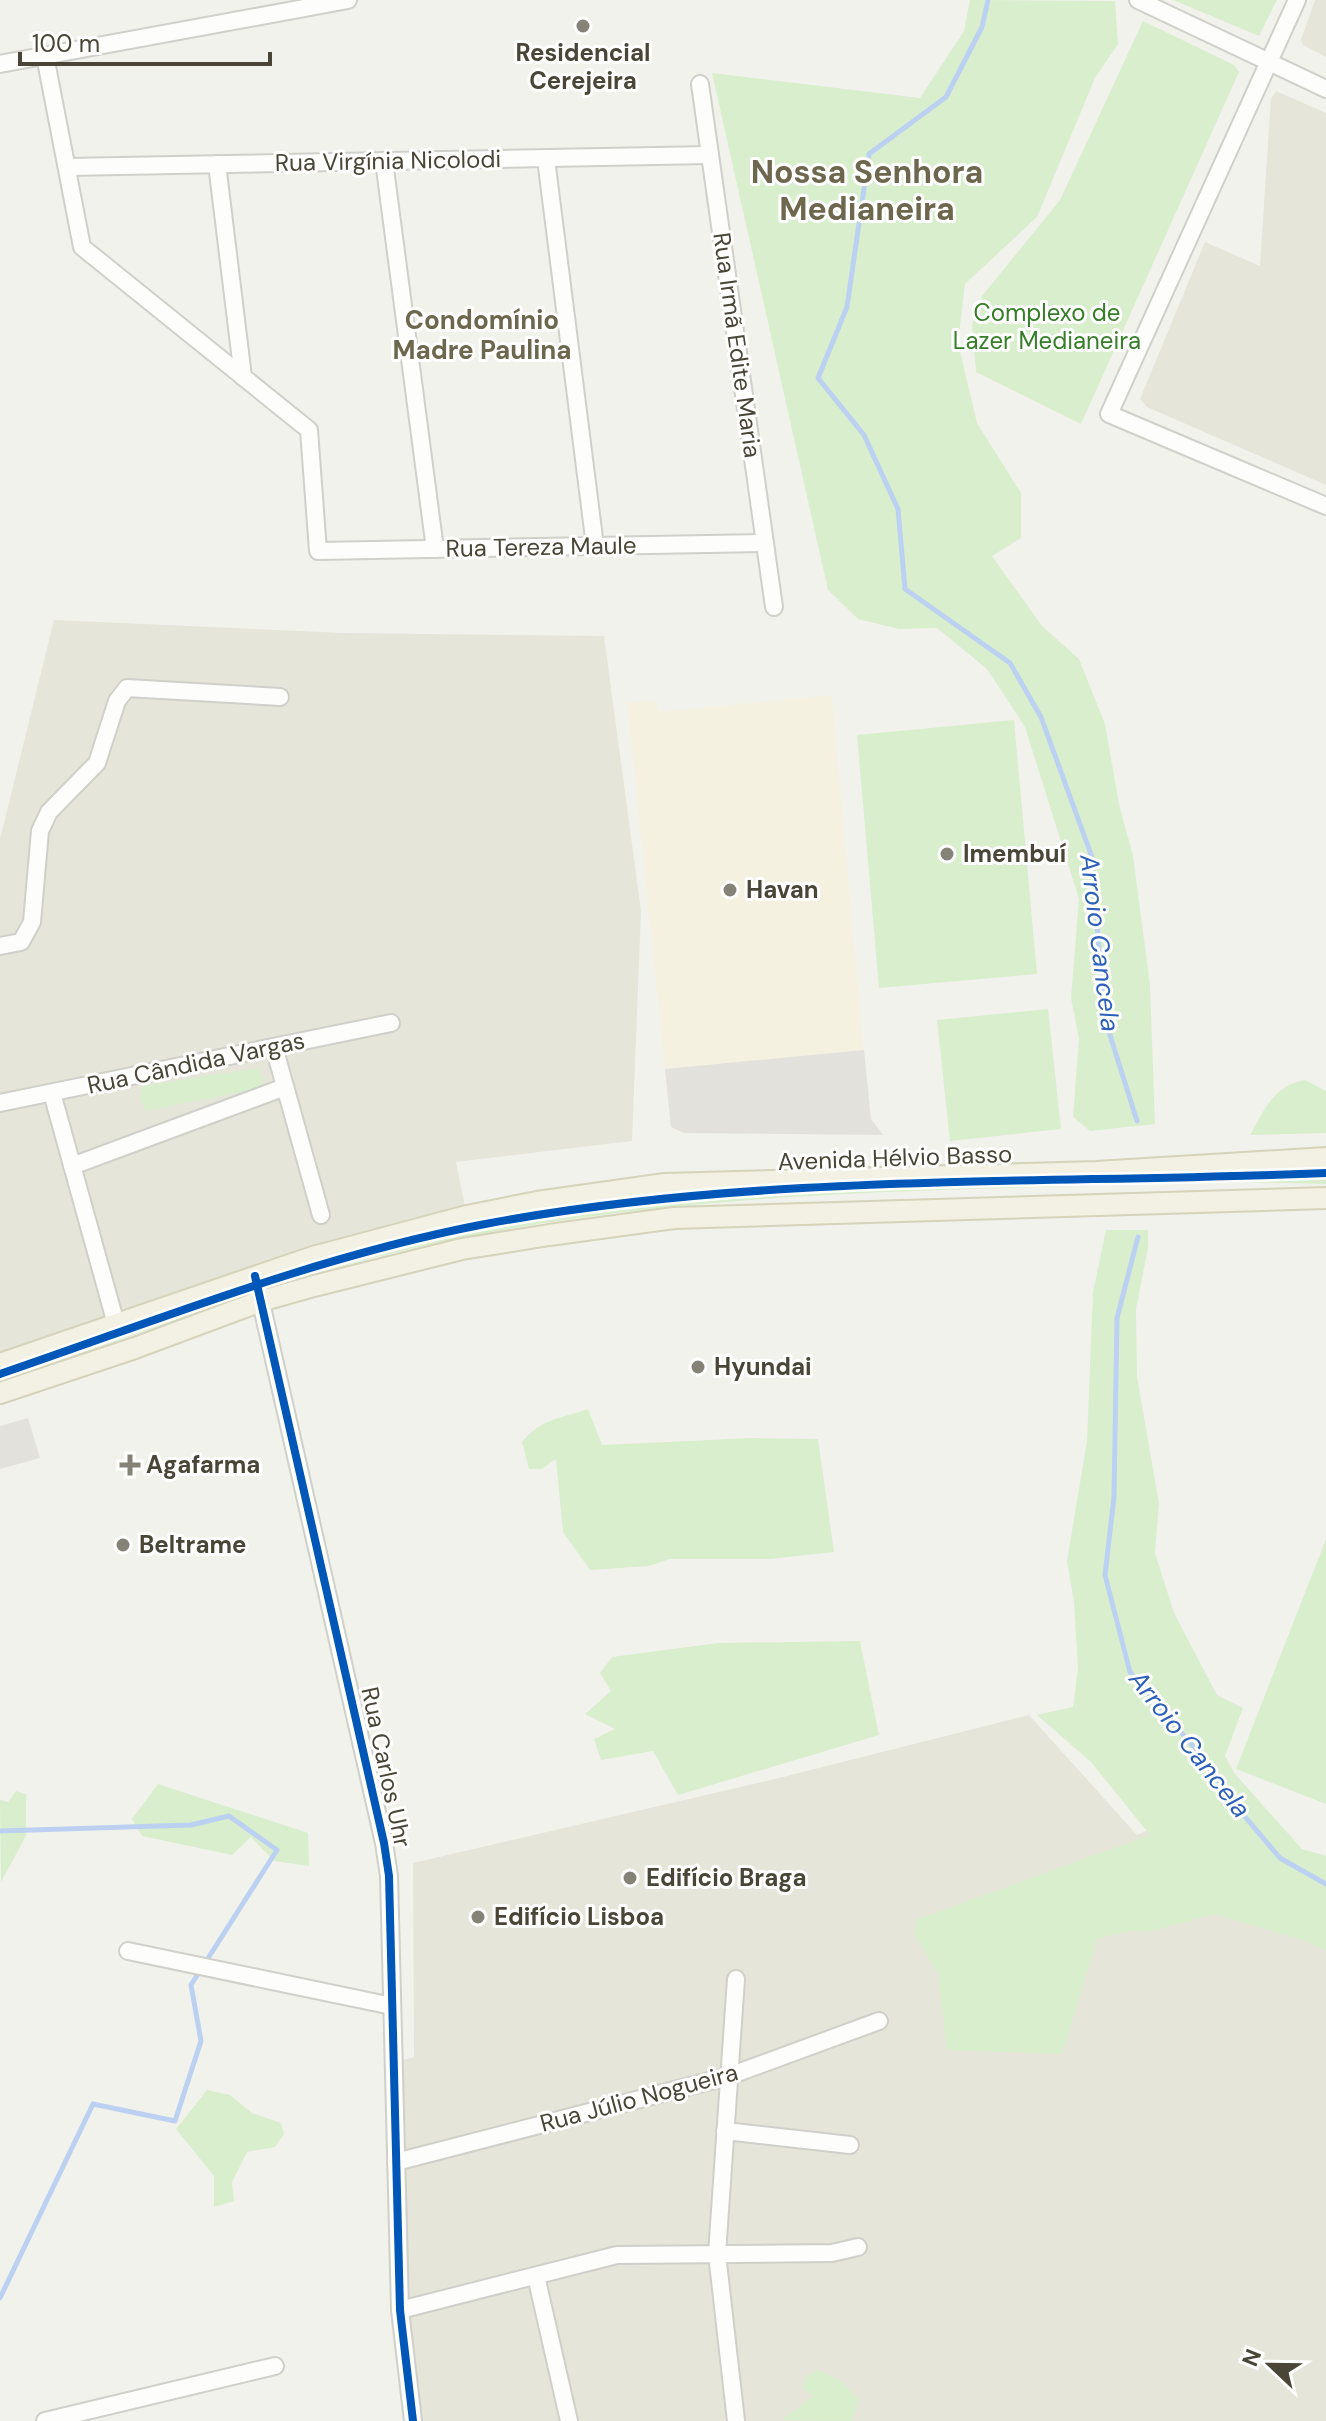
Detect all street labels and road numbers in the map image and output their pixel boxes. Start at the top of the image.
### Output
street label: Rua Virgínia Nicolodi [275,143,501,178]
street label: Rua Irmã Edite Maria [706,230,769,460]
street label: Rua Tereza Maule [445,529,637,564]
street label: Rua Cândida Vargas [84,1024,308,1101]
street label: Avenida Hélvio Basso [777,1138,1013,1177]
street label: Rua Carlos Uhr [354,1684,419,1850]
street label: Rua Júlio Nogueira [536,2056,741,2139]

